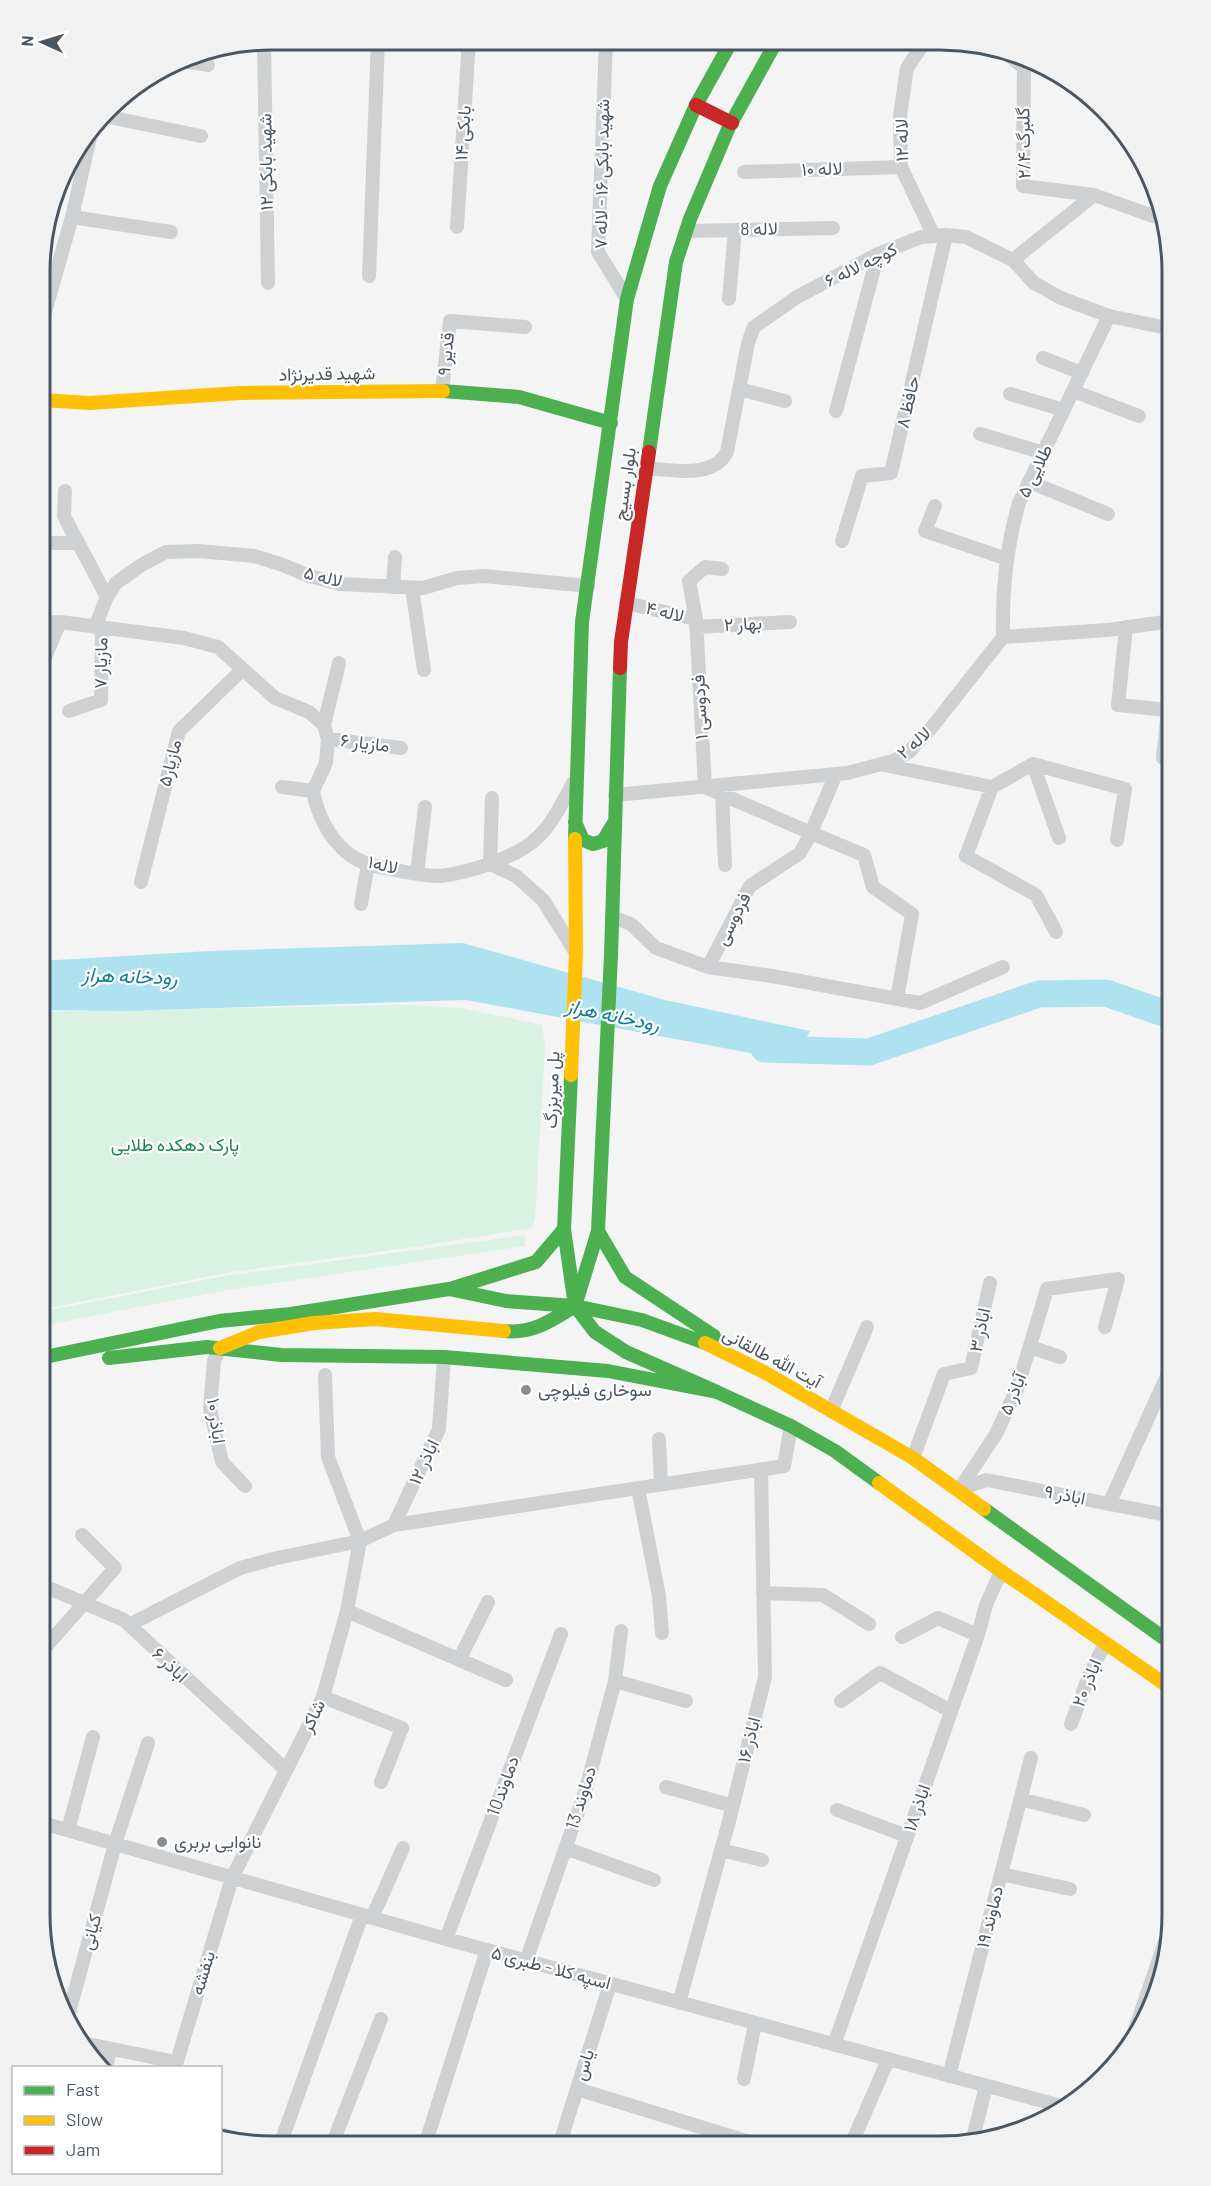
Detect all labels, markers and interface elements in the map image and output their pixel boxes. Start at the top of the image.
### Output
north arrow [12,12,72,72]
text: N [17,35,36,47]
street label: شهید بابکی ۱۶ - لاله ۷ [589,99,614,249]
street label: بابکی ۱۴ [449,105,476,161]
street label: گلبرگ ۲/۴ [1011,107,1036,179]
street label: شهید بابکی ۱۲ [253,113,278,211]
street label: لاله ۱۲ [890,118,912,162]
street label: لاله ۱۰ [801,156,843,180]
street label: لاله 8 [740,217,778,239]
street label: کوچه لاله ۶ [821,237,901,293]
street label: قدیر ۹ [432,331,459,377]
street label: شهید قدیرنژاد [278,361,376,386]
street label: حافظ ۸ [890,374,924,430]
street label: طلایی ۵ [1012,440,1057,501]
street label: بلوار بسیج [608,446,642,522]
street label: لاله ۵ [302,561,345,591]
street label: لاله ۴ [644,596,687,626]
street label: بهار ۲ [723,611,763,636]
street label: مازیار ۷ [89,637,112,689]
street label: فردوسی ۱ [686,674,713,740]
street label: لاله ۲ [892,722,935,763]
street label: مازیار ۶ [339,728,391,757]
street label: مازیار۵ [153,737,186,789]
street label: لاله۱ [366,850,400,878]
street label: فردوسی [710,888,756,949]
water label: رودخانه هراز [80,961,178,991]
water label: رودخانه هراز [562,992,662,1038]
street label: پل میربزرگ [539,1051,565,1129]
park label: پارک دهکده طلایی [111,1133,239,1157]
street label: اباذر ۳ [964,1306,995,1354]
street label: آیت الله طالقانی [719,1322,827,1394]
street label: آباذر ۵ [994,1368,1032,1418]
place label: سوخاری فیلوچی [538,1378,652,1402]
marker: سوخاری فیلوچی [519,1383,533,1397]
street label: اباذر ۱۰ [202,1397,231,1445]
street label: اباذر ۱۲ [403,1436,444,1488]
street label: اباذر ۹ [1043,1479,1088,1510]
street label: اباذر ۶ [147,1642,193,1687]
street label: اباذر ۲۰ [1067,1656,1106,1710]
street label: شاکر [294,1696,330,1737]
street label: اباذر ۱۶ [732,1715,765,1765]
street label: دماوند10 [481,1753,524,1819]
street label: دماوند 13 [560,1764,601,1832]
street label: اباذر ۱۸ [898,1781,935,1834]
place label: نانوایی بربری [174,1830,261,1853]
marker: نانوایی بربری [155,1835,169,1849]
street label: دماوند ۱۹ [971,1883,1008,1950]
street label: کیانی [75,1911,106,1952]
street label: اسپه کلا - طبری ۵ [489,1941,613,1995]
street label: بنفشه [185,1948,219,1997]
street label: یاس [568,2046,599,2083]
legend [12,2066,222,2174]
text: Fast [66,2078,100,2100]
text: Slow [66,2108,103,2130]
text: Jam [66,2138,100,2160]

